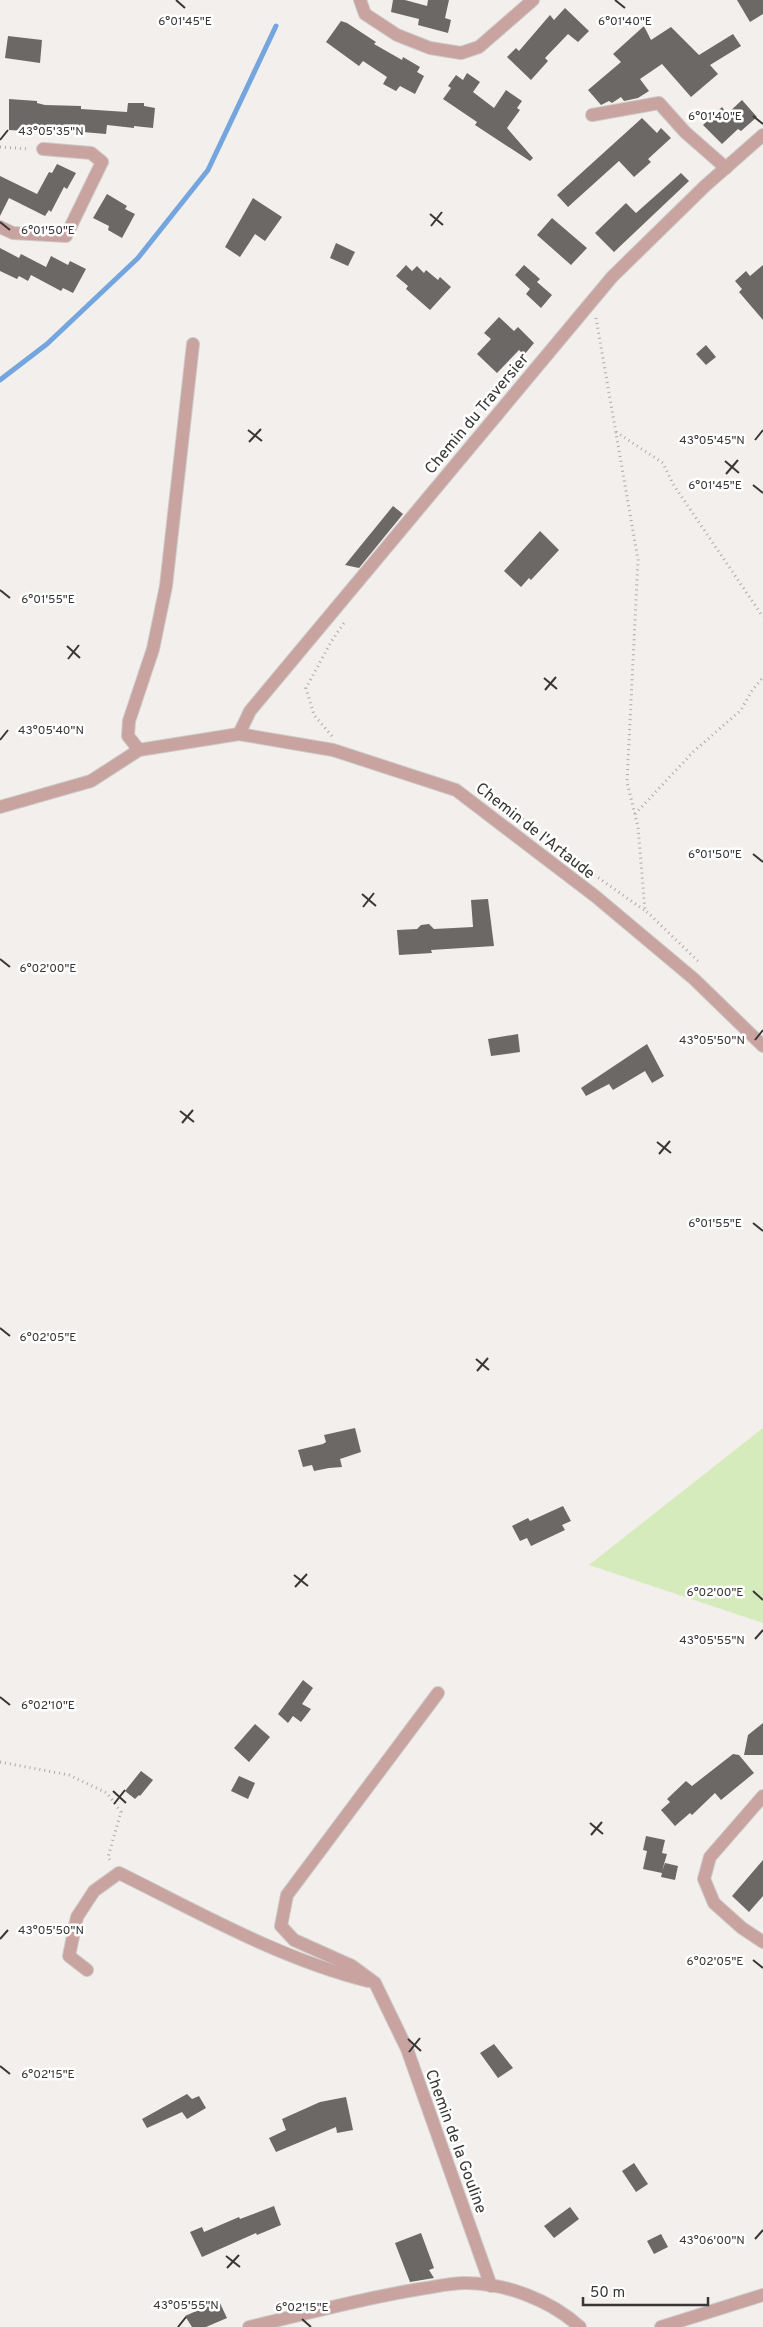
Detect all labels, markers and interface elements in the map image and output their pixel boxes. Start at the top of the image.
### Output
text: 6°01'45"E [158,14,212,30]
text: 6°01'40"E [598,14,652,30]
text: 6°01'40"E [688,109,742,125]
text: 43°05'35"N [18,124,84,140]
text: 6°01'50"E [21,223,75,239]
street label: Chemin du Traversier [421,350,534,479]
text: 43°05'45"N [679,433,745,449]
text: 6°01'45"E [688,478,742,494]
text: 6°01'55"E [21,592,75,608]
text: 43°05'40"N [18,723,84,739]
street label: Chemin de l'Artaude [471,779,598,884]
text: 6°01'50"E [688,847,742,863]
text: 6°02'00"E [19,961,77,977]
text: 43°05'50"N [679,1033,745,1049]
text: 6°01'55"E [688,1216,742,1232]
text: 6°02'05"E [20,1330,76,1346]
text: 6°02'00"E [686,1585,744,1601]
text: 43°05'55"N [679,1633,745,1649]
text: 6°02'10"E [21,1698,75,1714]
text: 43°05'50"N [18,1923,84,1939]
text: 6°02'05"E [687,1954,743,1970]
text: 6°02'15"E [21,2067,75,2083]
street label: Chemin de la Gouline [420,2067,490,2216]
text: 43°06'00"N [679,2233,745,2249]
scale bar [583,2274,708,2306]
text: 50 m [590,2284,625,2303]
text: 43°05'55"N [153,2298,219,2314]
text: 6°02'15"E [275,2300,329,2316]

